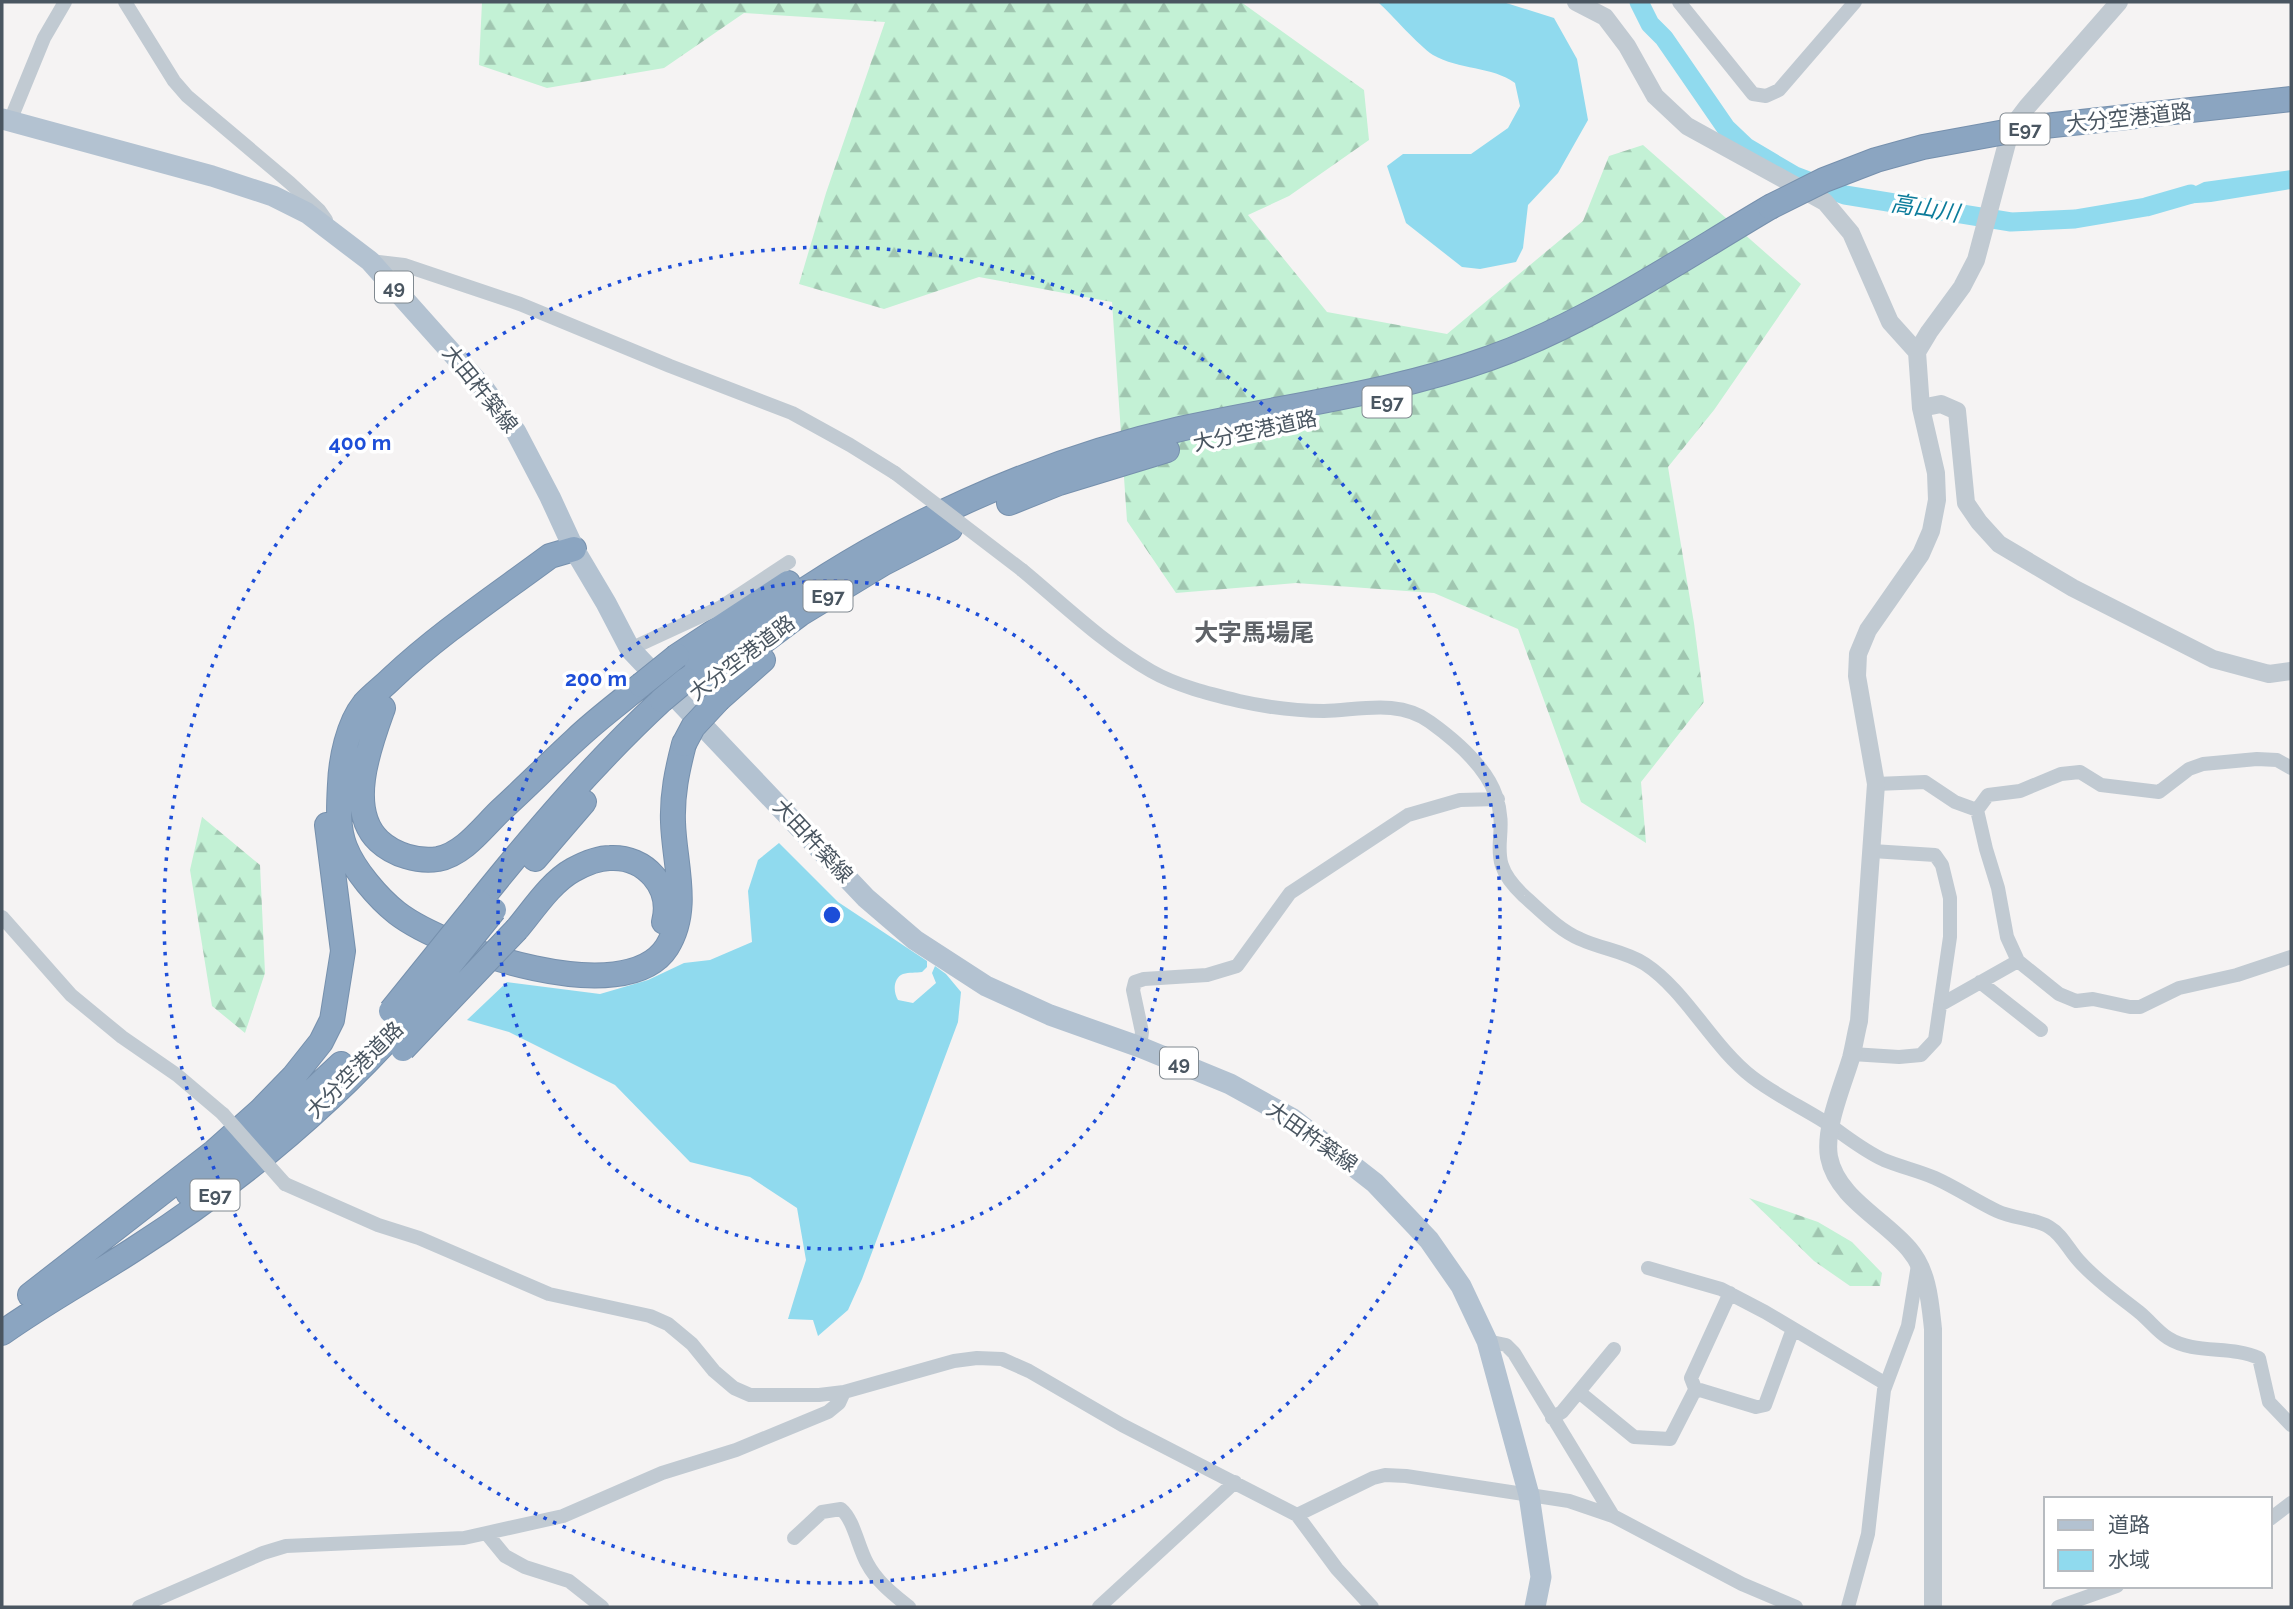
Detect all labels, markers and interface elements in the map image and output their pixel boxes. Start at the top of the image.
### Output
street label: 大分空港道路 [2065,98,2193,137]
road number: E97 [2000,113,2050,144]
water label: 高山川 [1889,189,1964,227]
road number: 49 [375,272,413,302]
street label: 大田杵築線 [438,340,523,437]
road number: E97 [1362,386,1412,418]
street label: 大分空港道路 [1191,405,1319,456]
text: 400 m [329,430,391,455]
road number: E97 [804,580,852,611]
street label: 大分空港道路 [684,610,800,705]
district label: 大字馬場尾 [1194,618,1314,647]
text: 200 m [565,666,627,691]
street label: 大田杵築線 [768,794,858,888]
centre of rings [820,903,844,927]
street label: 大分空港道路 [301,1016,408,1123]
road number: 49 [1160,1048,1198,1078]
street label: 大田杵築線 [1262,1096,1362,1177]
road number: E97 [190,1180,240,1210]
legend [2044,1497,2272,1588]
text: 道路 [2108,1512,2150,1537]
text: 水域 [2108,1547,2150,1572]

